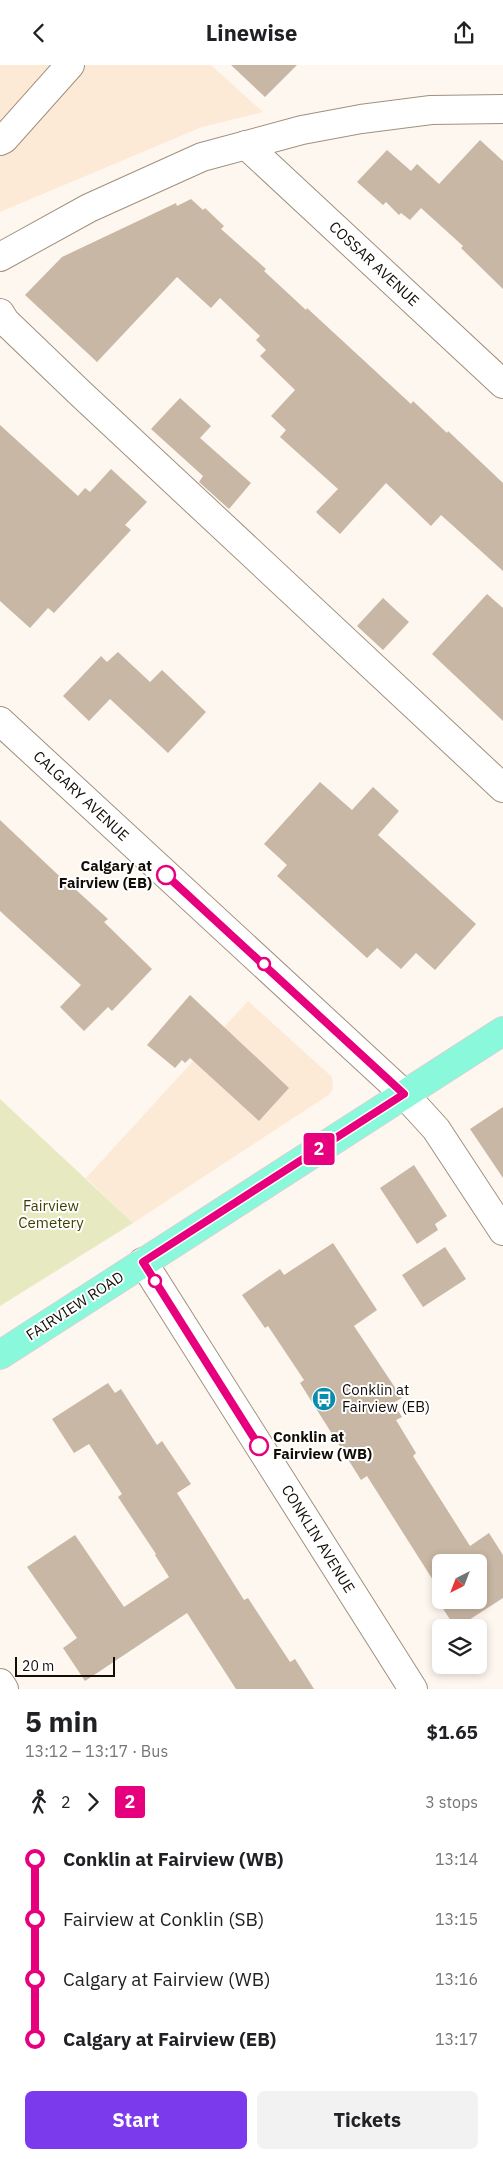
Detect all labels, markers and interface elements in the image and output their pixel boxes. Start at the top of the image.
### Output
text: Linewise [206,18,297,47]
icon: back [25,19,53,47]
icon: share [450,19,478,47]
street label: COSSAR AVENUE [325,217,423,310]
street label: CALGARY AVENUE [30,746,133,845]
place label: Calgary at Fairview (EB) [59,856,152,892]
marker: Calgary at Fairview (EB) [156,865,176,885]
unlabelled marker [257,957,271,971]
line badge: 2 [303,1133,335,1165]
text: 2 [314,1137,324,1160]
park label: Fairview Cemetery [18,1196,84,1232]
street label: FAIRVIEW ROAD [22,1267,127,1344]
unlabelled marker [148,1274,162,1288]
place label: Conklin at Fairview (EB) [342,1380,430,1416]
bus stop icon: Conklin at Fairview (EB) [311,1386,337,1412]
place label: Conklin at Fairview (WB) [273,1427,372,1463]
marker: Conklin at Fairview (WB) [249,1436,269,1456]
street label: CONKLIN AVENUE [278,1481,359,1596]
north arrow [432,1554,488,1609]
map controls [432,1554,487,1674]
button: layers [432,1619,487,1674]
scale bar [15,1654,115,1677]
text: 20 m [22,1657,54,1675]
text: 5 min [25,1703,98,1740]
text: $1.65 [426,1720,478,1744]
text: 13:12 – 13:17 · Bus [25,1741,168,1761]
icon: walk [25,1788,53,1816]
icon: forward [79,1788,107,1816]
text: 2 [125,1790,135,1813]
text: 2 [61,1792,71,1812]
text: 3 stops [425,1792,478,1812]
text: Conklin at Fairview (WB) [63,1847,283,1871]
text: 13:14 [435,1849,478,1869]
text: Fairview at Conklin (SB) [63,1907,264,1931]
text: 13:15 [435,1909,478,1929]
text: Calgary at Fairview (WB) [63,1967,271,1991]
text: 13:16 [435,1969,478,1989]
text: Calgary at Fairview (EB) [63,2027,276,2051]
text: 13:17 [435,2029,478,2049]
button: Start [25,2091,247,2149]
button: Tickets [257,2091,478,2149]

